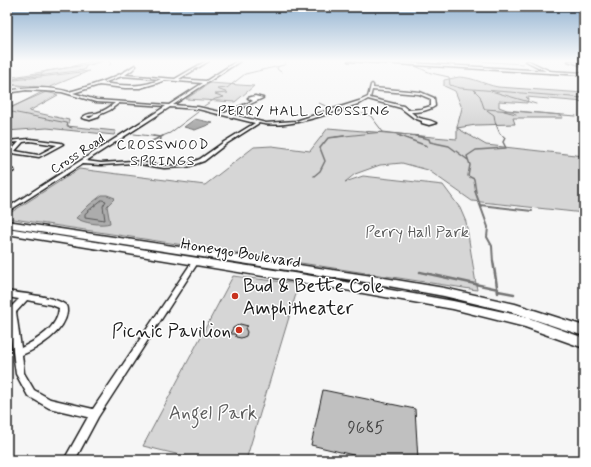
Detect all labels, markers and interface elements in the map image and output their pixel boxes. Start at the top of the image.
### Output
district label: PERRY HALL CROSSING [218,102,390,120]
street label: Cross Road [47,130,108,178]
district label: CROSSWOOD SPRINGS [117,136,209,170]
park label: Perry Hall Park [365,222,469,243]
street label: Honeygo Boulevard [179,234,302,273]
place label: Bud & Bette Cole Amphitheater [243,274,384,321]
marker: Bud & Bette Cole Amphitheater [230,291,240,301]
place label: Picnic Pavilion [112,319,231,344]
marker: Picnic Pavilion [234,325,244,335]
park label: Angel Park [169,401,257,429]
house number: 9685 [347,417,385,439]

